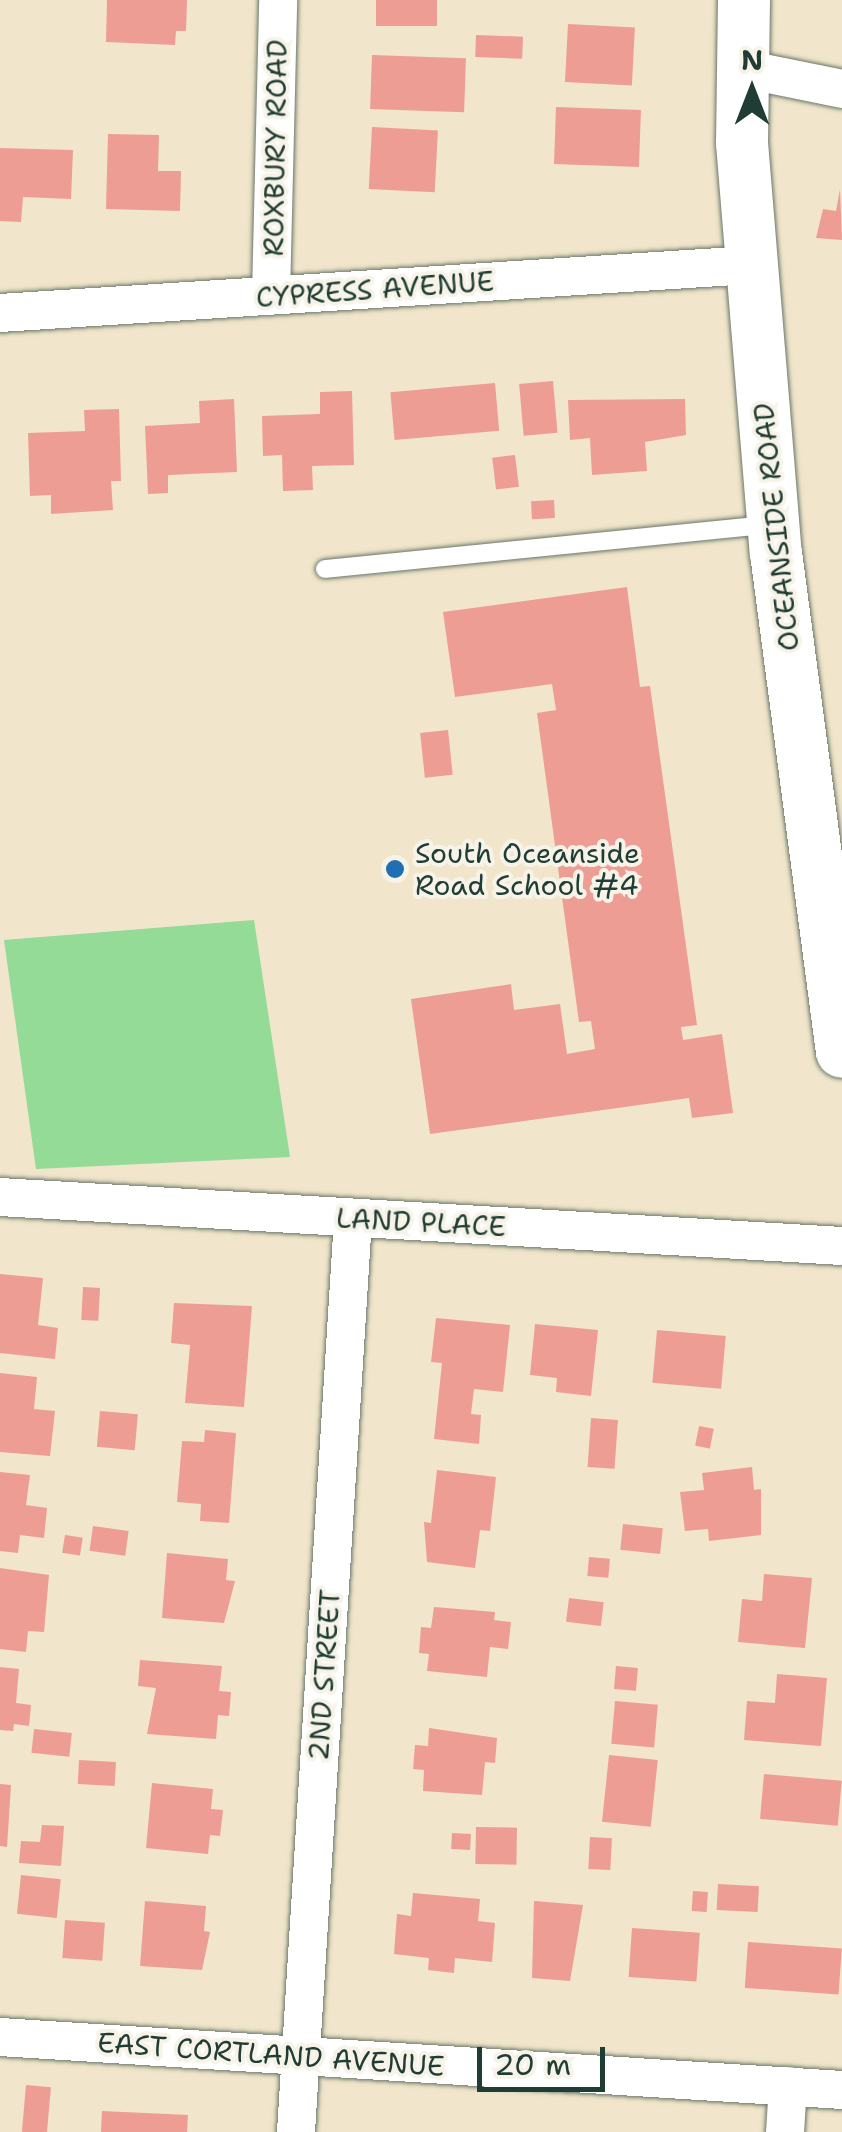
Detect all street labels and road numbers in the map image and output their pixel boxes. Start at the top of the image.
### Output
street label: ROXBURY ROAD [256,39,294,257]
street label: CYPRESS AVENUE [255,264,495,314]
street label: OCEANSIDE ROAD [746,401,806,653]
street label: LAND PLACE [335,1201,507,1243]
street label: 2ND STREET [301,1588,347,1762]
street label: EAST CORTLAND AVENUE [96,2025,446,2083]

